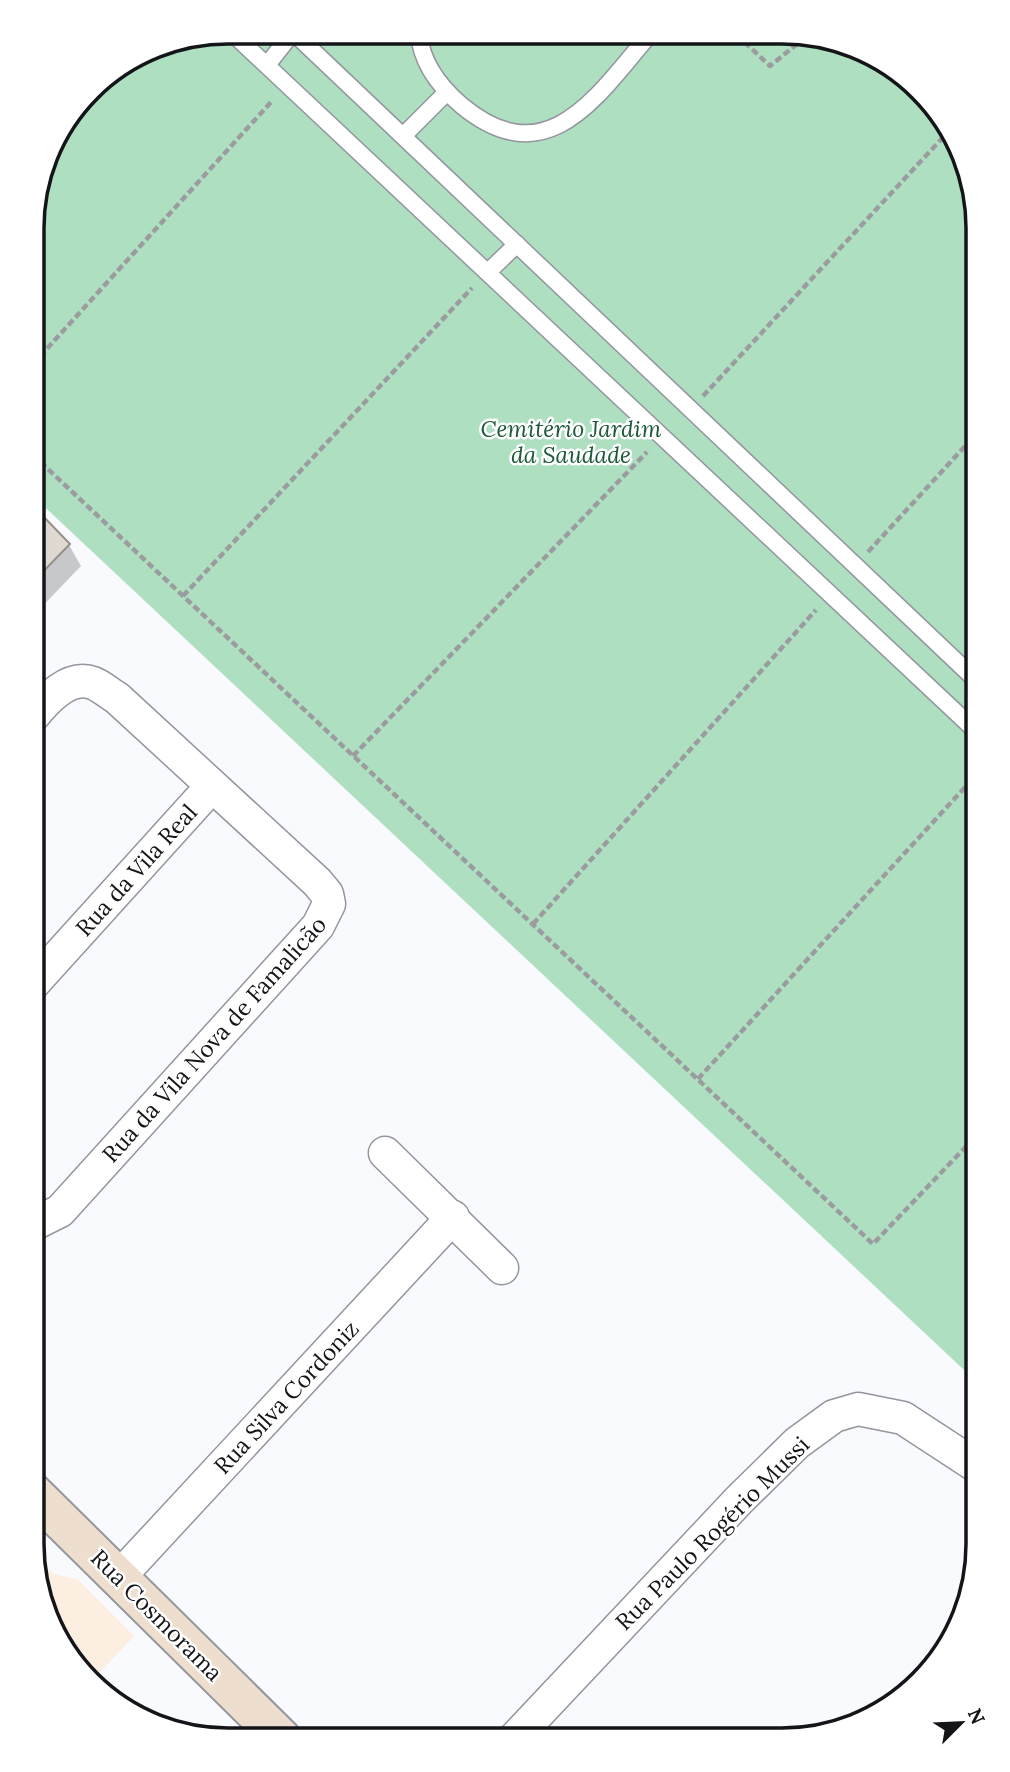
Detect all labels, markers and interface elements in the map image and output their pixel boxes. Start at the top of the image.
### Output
park label: Cemitério Jardim da Saudade [481,414,661,469]
street label: Rua da Vila Real [69,798,203,942]
street label: Rua da Vila Nova de Famalicão [96,910,332,1168]
street label: Rua Silva Cordoniz [207,1314,365,1480]
street label: Rua Paulo Rogério Mussi [609,1430,815,1636]
street label: Rua Cosmorama [85,1543,229,1687]
north arrow [926,1688,996,1758]
text: N [963,1704,991,1728]

